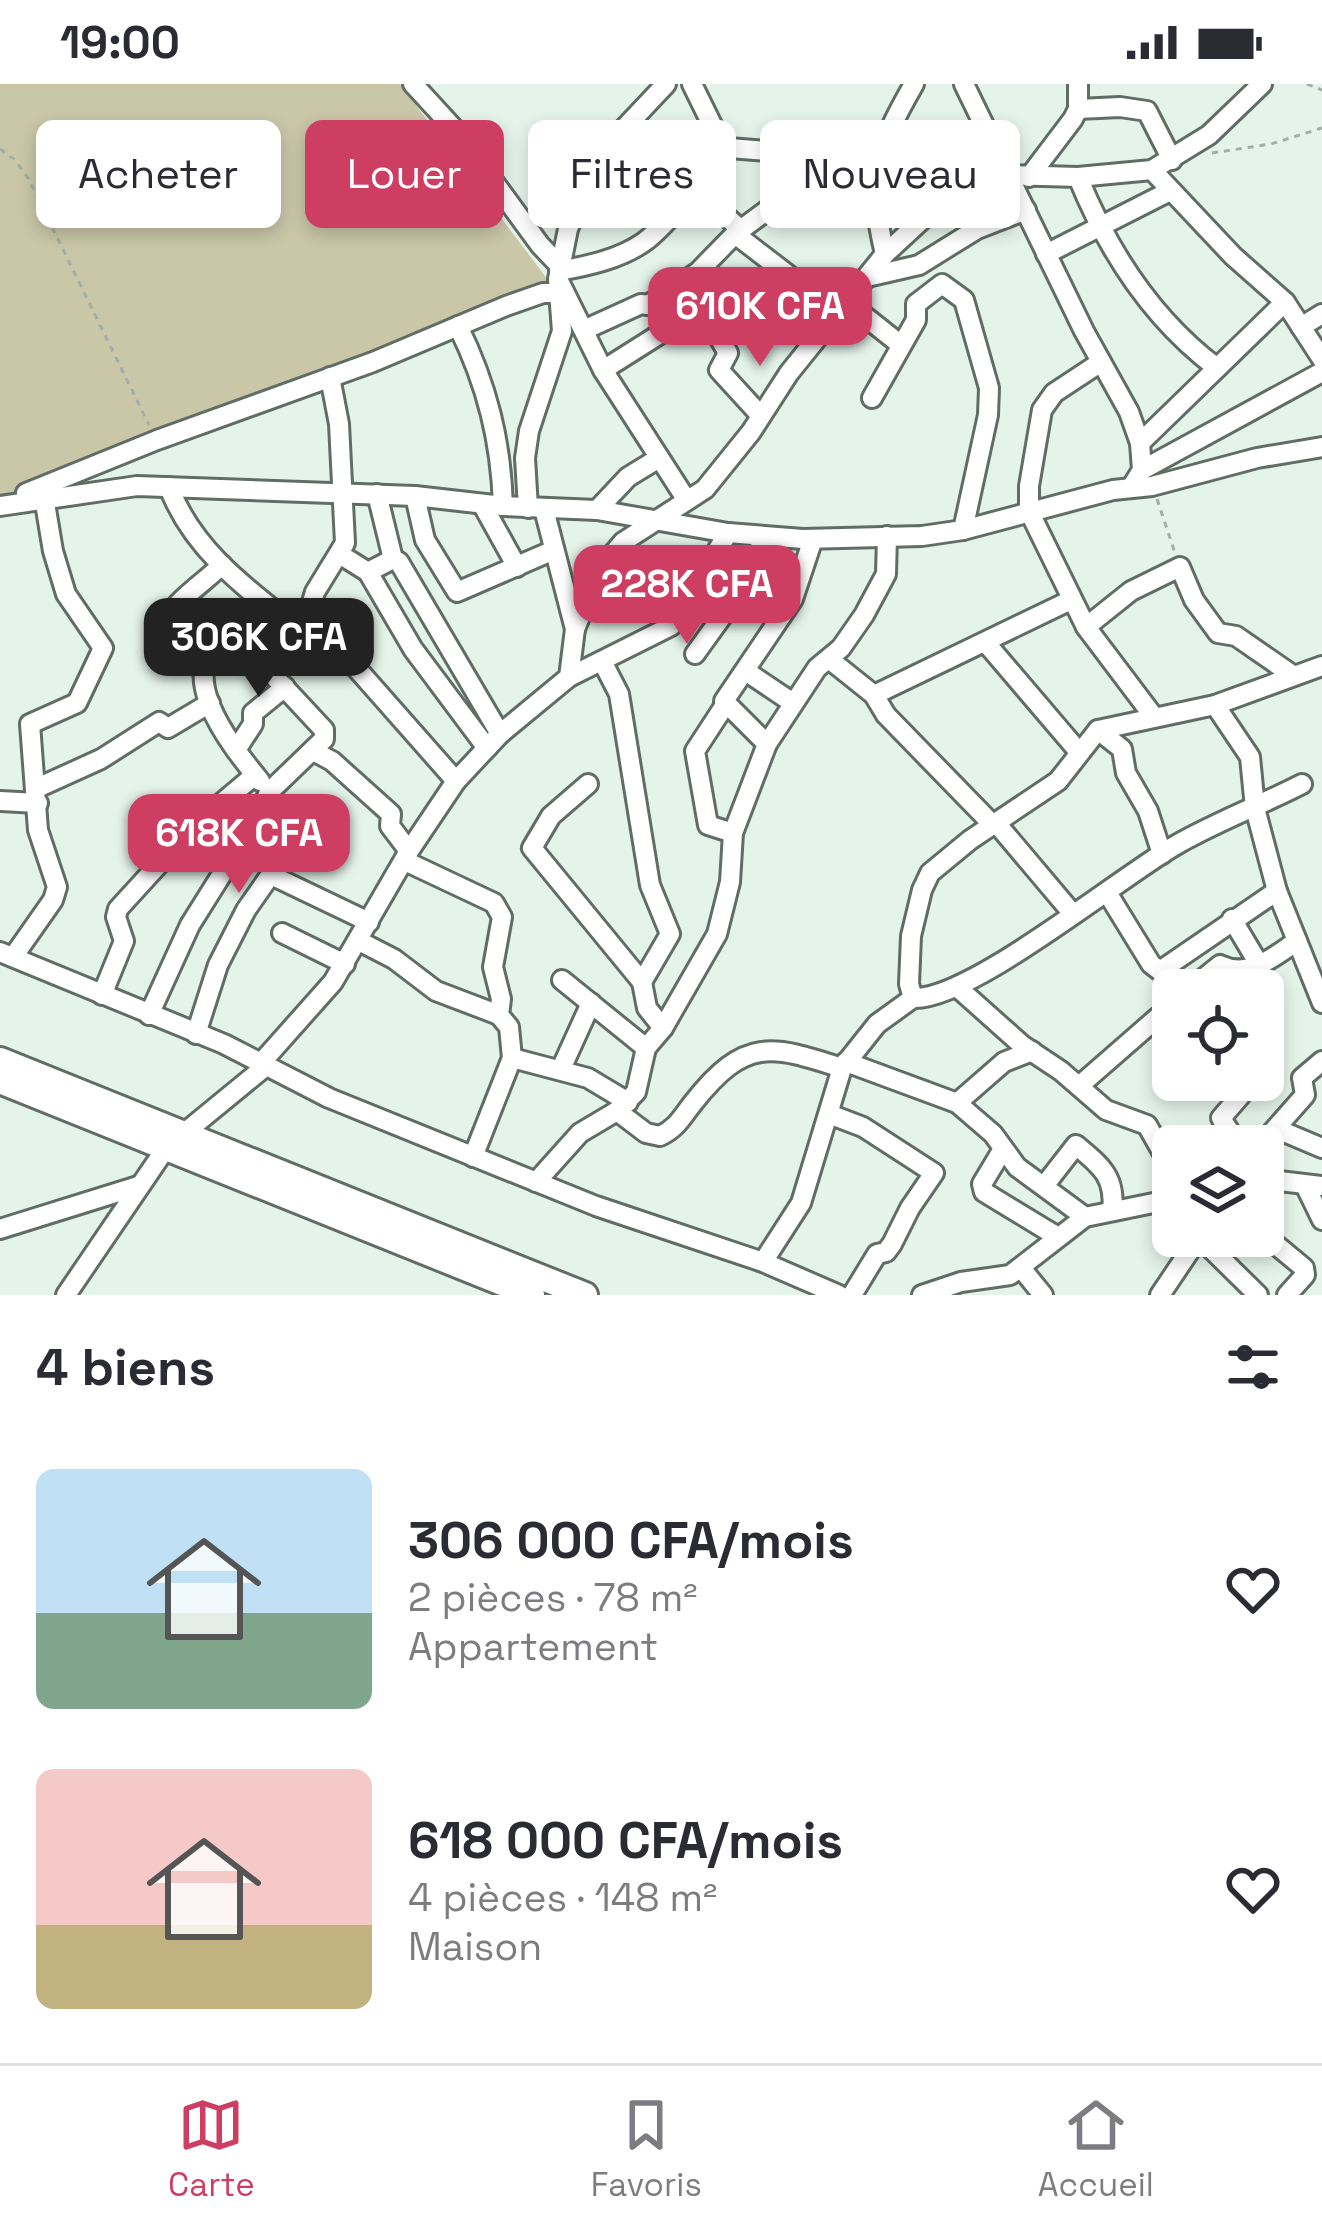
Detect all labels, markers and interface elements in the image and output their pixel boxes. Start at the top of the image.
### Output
text: 19:00 [60,14,180,71]
chip: Acheter [36,120,281,228]
chip: Louer [305,120,504,228]
chip: Filtres [528,120,736,228]
chip: Nouveau [760,120,1020,228]
pin: 610K CFA [636,267,884,369]
text: 610K CFA [675,281,845,330]
pin: 228K CFA [563,545,811,647]
text: 228K CFA [600,559,774,608]
pin: 306K CFA [135,598,383,700]
text: 306K CFA [171,612,347,661]
pin: 618K CFA [115,794,363,896]
text: 618K CFA [155,808,323,857]
map controls [1152,969,1284,1257]
button: locate [1152,969,1284,1101]
button: layers [1152,1125,1284,1257]
icon: filters [1220,1334,1286,1400]
text: 4 biens [36,1335,215,1400]
text: 306 000 CFA/mois [408,1508,854,1573]
icon: home [132,1517,276,1661]
icon: heart [1220,1556,1286,1622]
text: 2 pièces · 78 m² [408,1573,698,1622]
text: Appartement [408,1622,658,1671]
text: 618 000 CFA/mois [408,1808,843,1873]
icon: home [132,1817,276,1961]
icon: heart [1220,1856,1286,1922]
text: 4 pièces · 148 m² [408,1873,717,1922]
text: Maison [408,1922,542,1971]
tab: Carte [168,2092,255,2206]
tab: Favoris [591,2092,702,2206]
tab: Accueil [1038,2092,1154,2206]

